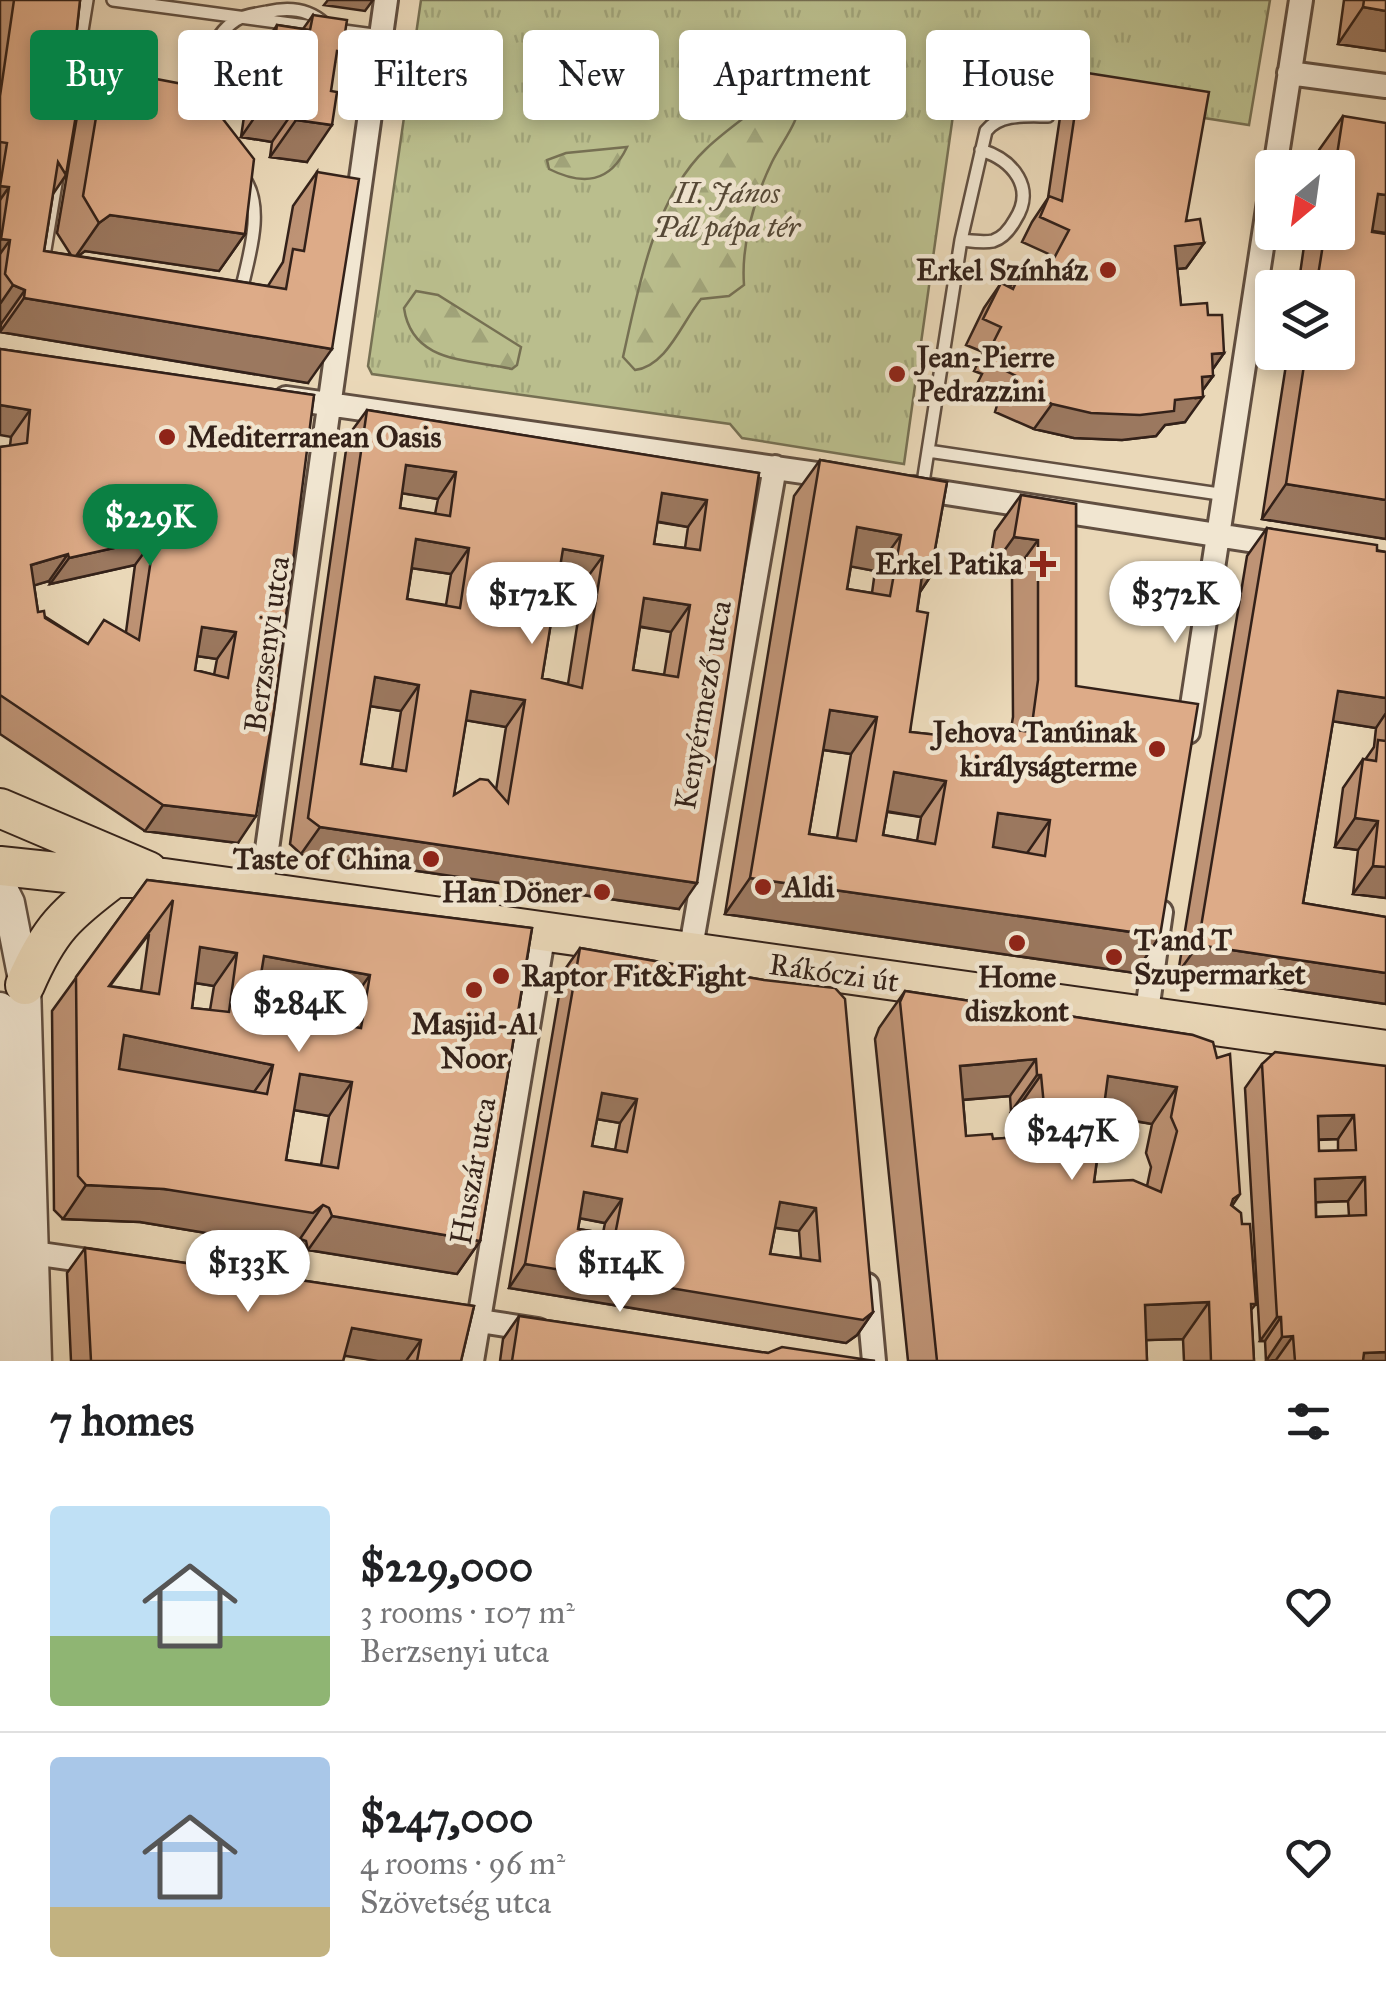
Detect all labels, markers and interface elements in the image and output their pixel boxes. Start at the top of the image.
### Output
chip: Buy [30,30,158,120]
chip: Rent [178,30,318,120]
chip: Filters [338,30,503,120]
chip: New [523,30,659,120]
chip: Apartment [679,30,906,120]
chip: House [926,30,1090,120]
north arrow [1255,150,1355,250]
map controls [1255,150,1355,370]
park label: II. János Pál pápa tér [654,175,801,246]
place label: Erkel Színház [916,252,1088,288]
marker: Erkel Színház [1097,259,1119,281]
button: layers [1255,270,1355,370]
place label: Jean-Pierre Pedrazzini [913,339,1055,409]
marker: Jean-Pierre Pedrazzini [886,363,908,385]
place label: Mediterranean Oasis [187,419,441,455]
marker: Mediterranean Oasis [156,426,178,448]
pin: $229K [80,484,220,569]
text: $229K [105,497,195,536]
place label: Erkel Patika [875,546,1024,582]
street label: Berzsenyi utca [237,553,297,734]
marker: Erkel Patika [1032,553,1054,575]
pin: $372K [1105,561,1245,646]
pin: $172K [462,562,602,647]
text: $372K [1131,574,1219,613]
text: $172K [488,575,576,614]
street label: Kenyérmező utca [667,597,739,812]
place label: Jehova Tanúinak királyságterme [929,714,1138,784]
marker: Jehova Tanúinak királyságterme [1146,738,1168,760]
place label: Taste of China [233,841,412,877]
marker: Taste of China [420,848,442,870]
place label: Aldi [781,869,835,905]
place label: Han Döner [442,874,583,910]
marker: Aldi [752,876,774,898]
marker: Han Döner [591,881,613,903]
place label: T and T Szupermarket [1134,922,1306,992]
marker: Home diszkont [1006,932,1028,954]
street label: Rákóczi út [767,946,902,1000]
marker: T and T Szupermarket [1103,946,1125,968]
place label: Raptor Fit&Fight [521,958,746,994]
place label: Home diszkont [965,959,1069,1029]
marker: Raptor Fit&Fight [490,965,512,987]
pin: $284K [229,970,369,1055]
marker: Masjid-Al Noor [463,979,485,1001]
text: $284K [253,983,345,1022]
place label: Masjid-Al Noor [411,1006,538,1076]
street label: Huszár utca [442,1094,504,1247]
pin: $247K [1002,1098,1142,1183]
text: $247K [1026,1111,1118,1150]
pin: $133K [178,1230,318,1315]
pin: $114K [550,1230,690,1315]
text: $133K [208,1243,288,1282]
text: $114K [577,1243,663,1282]
icon: filters [1281,1394,1336,1449]
text: 7 homes [50,1395,194,1447]
text: $229,000 [360,1541,533,1593]
icon: home [130,1546,250,1666]
icon: heart [1281,1579,1336,1634]
text: 3 rooms · 107 m² [360,1593,575,1632]
text: Berzsenyi utca [360,1632,549,1671]
text: $247,000 [360,1792,534,1844]
icon: home [130,1797,250,1917]
icon: heart [1281,1830,1336,1885]
text: 4 rooms · 96 m² [360,1844,565,1883]
text: Szövetség utca [360,1883,551,1922]

